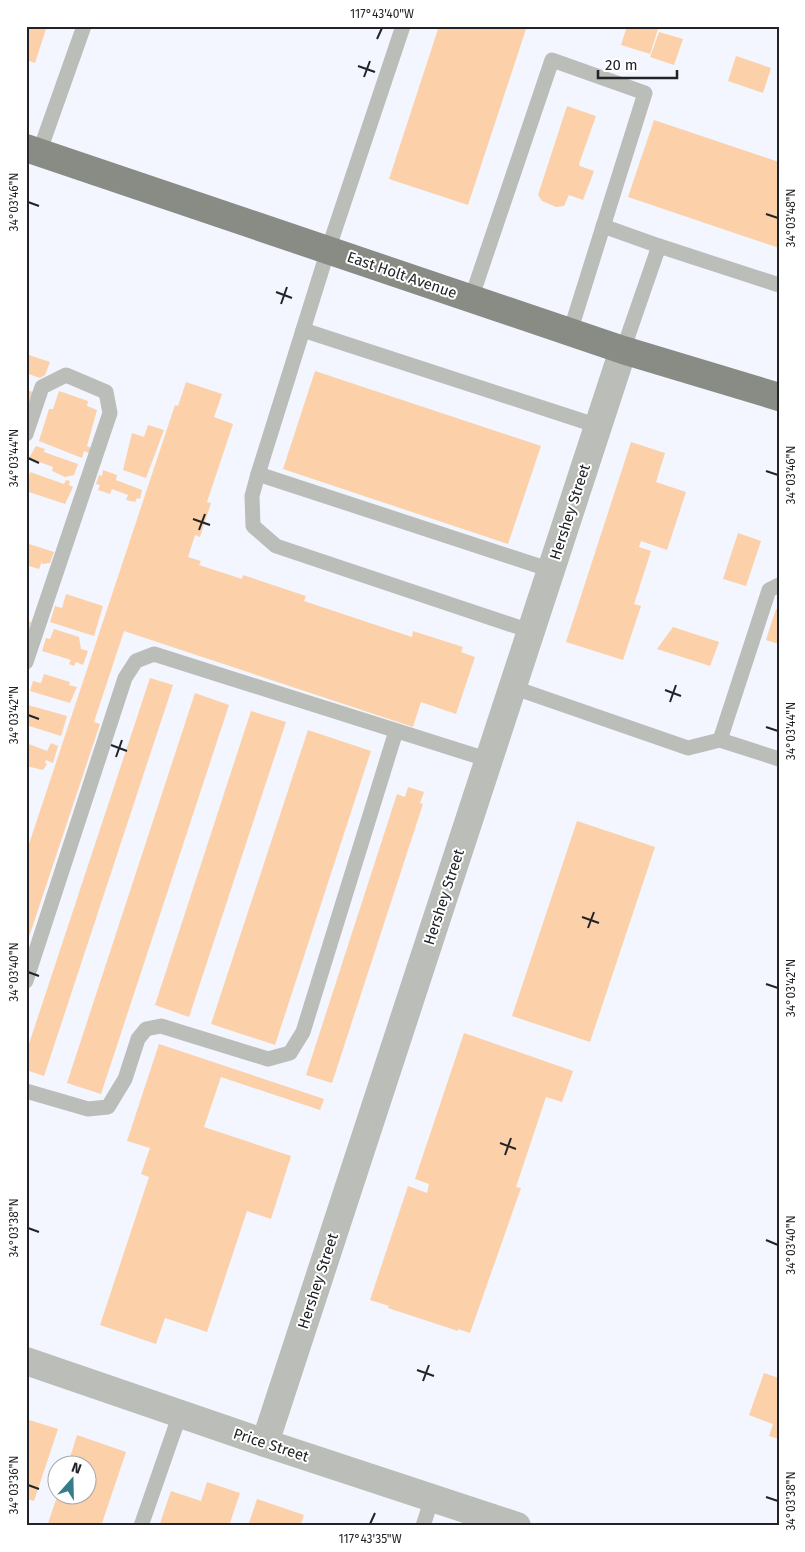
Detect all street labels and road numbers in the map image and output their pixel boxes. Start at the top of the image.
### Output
street label: East Holt Avenue [345,248,459,302]
street label: Hershey Street [546,461,594,562]
street label: Hershey Street [420,846,468,947]
street label: Hershey Street [294,1230,342,1331]
street label: Price Street [231,1424,311,1466]

